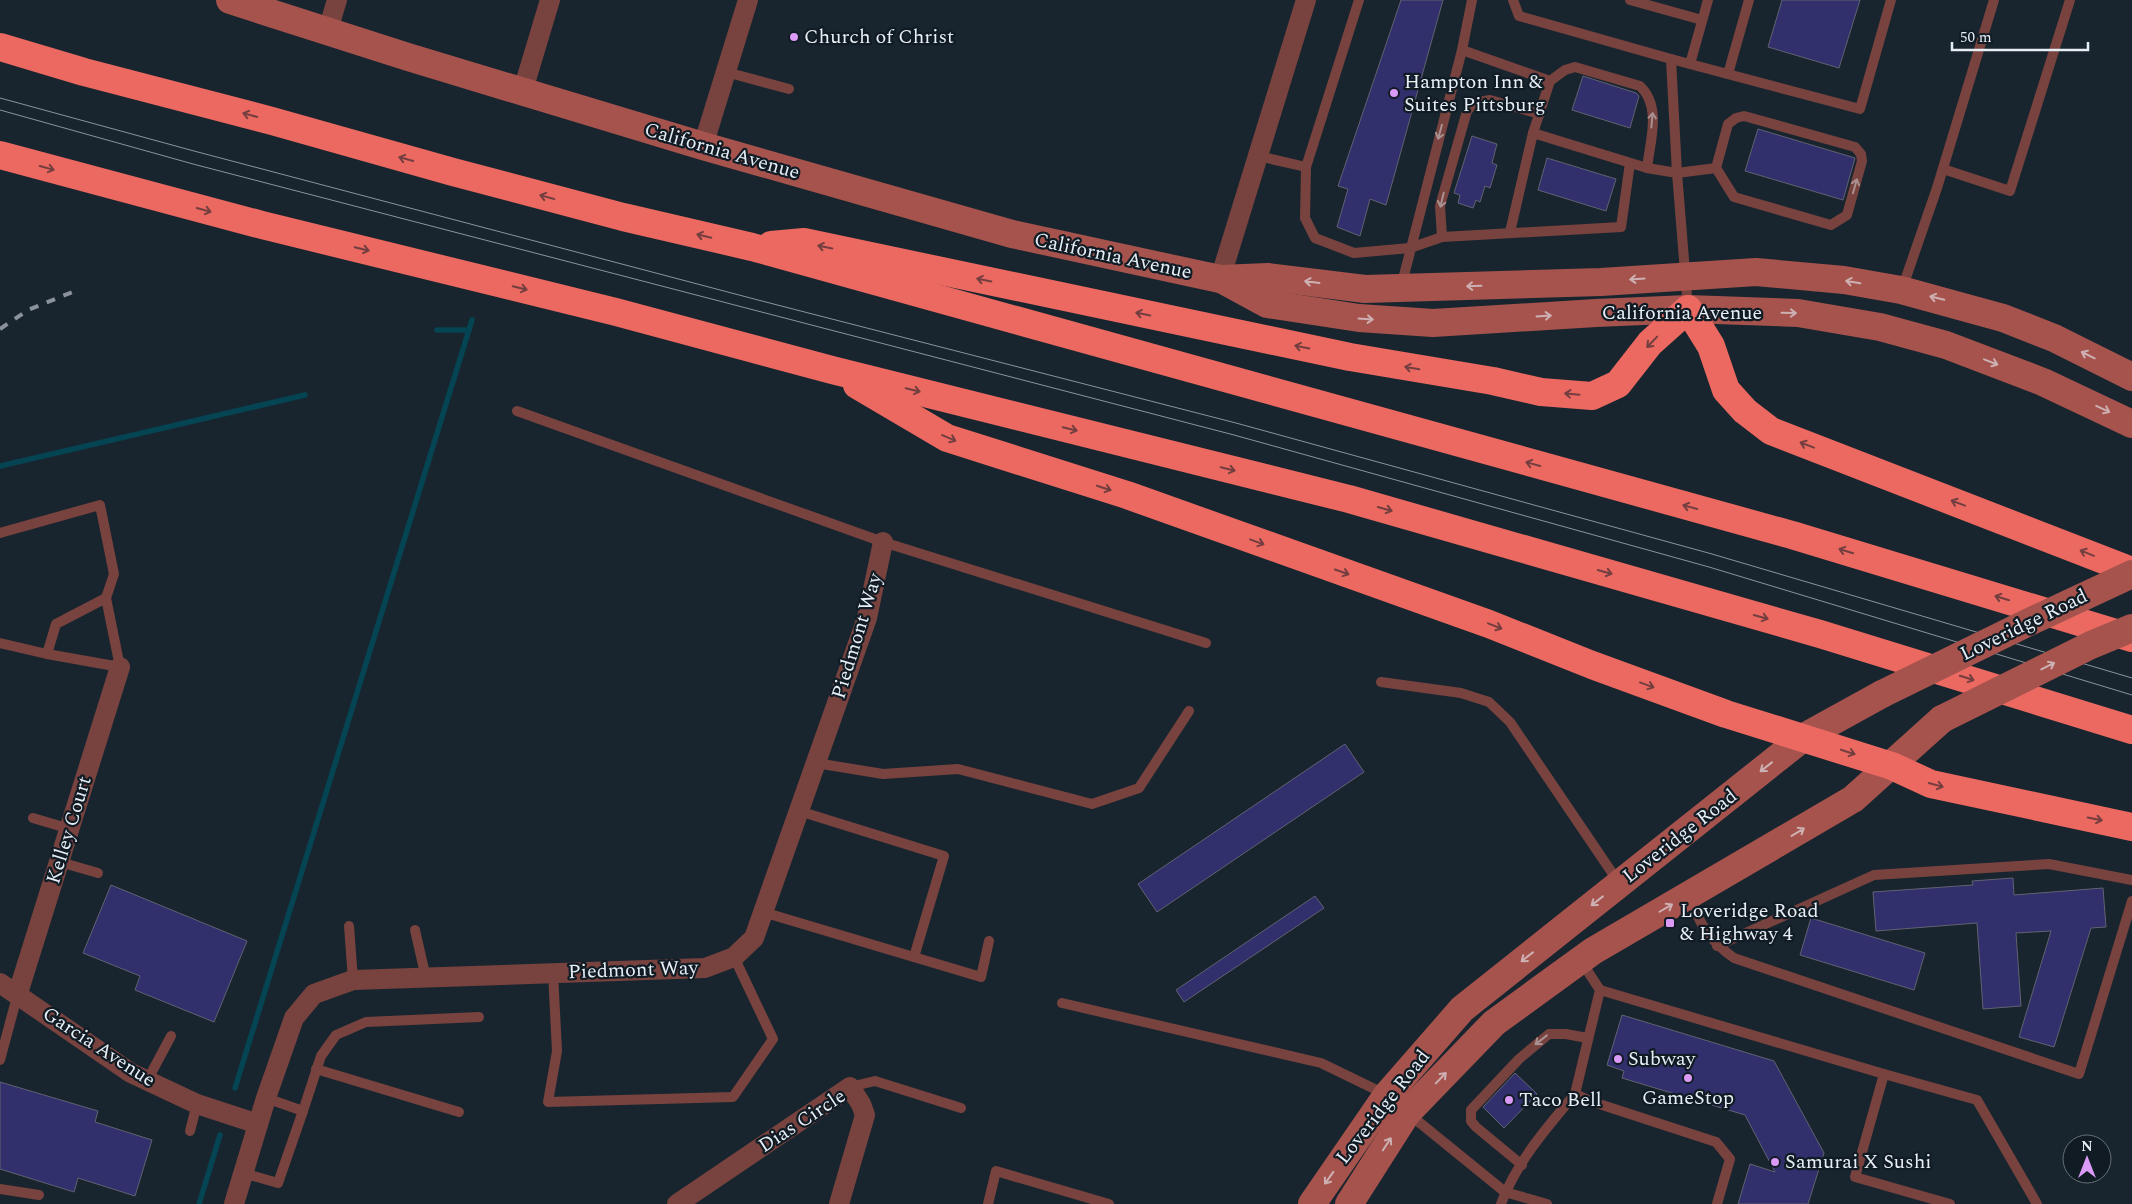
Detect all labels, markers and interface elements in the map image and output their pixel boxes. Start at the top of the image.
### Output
scale bar [1952,20,2088,52]
place label: Church of Christ [804,22,954,52]
text: 50 m [1960,26,1992,49]
marker: Church of Christ [788,31,800,43]
place label: Hampton Inn & Suites Pittsburg [1404,67,1545,120]
marker: Hampton Inn & Suites Pittsburg [1388,87,1400,99]
one-way arrow [242,110,258,120]
one-way arrow [1648,112,1657,128]
street label: California Avenue [641,114,803,188]
one-way arrow [1435,124,1444,140]
one-way arrow [399,154,415,163]
one-way arrow [39,163,55,173]
one-way arrow [1851,178,1861,194]
one-way arrow [539,191,555,201]
one-way arrow [1437,192,1446,208]
one-way arrow [196,205,212,215]
street label: California Avenue [1031,225,1195,287]
one-way arrow [697,231,713,240]
one-way arrow [818,241,834,251]
one-way arrow [353,245,369,254]
one-way arrow [1629,274,1645,284]
one-way arrow [977,275,993,284]
one-way arrow [1846,276,1862,286]
one-way arrow [1304,277,1320,287]
one-way arrow [1466,281,1482,291]
one-way arrow [511,283,527,293]
one-way arrow [1929,293,1945,303]
street label: California Avenue [1602,298,1762,328]
one-way arrow [1780,308,1797,318]
one-way arrow [1136,309,1152,318]
one-way arrow [1536,311,1552,321]
one-way arrow [1358,314,1374,323]
one-way arrow [1646,336,1658,348]
one-way arrow [1295,342,1311,352]
one-way arrow [2081,350,2096,360]
one-way arrow [1983,358,1999,367]
one-way arrow [1404,362,1420,372]
one-way arrow [904,386,920,395]
one-way arrow [1565,390,1581,399]
one-way arrow [2095,405,2110,415]
one-way arrow [1062,425,1078,434]
one-way arrow [941,433,956,443]
one-way arrow [1799,439,1814,448]
one-way arrow [1526,458,1542,468]
one-way arrow [1220,465,1236,474]
one-way arrow [1096,484,1111,493]
one-way arrow [1951,497,1966,506]
one-way arrow [1682,502,1698,511]
one-way arrow [1377,505,1393,515]
one-way arrow [1249,538,1264,547]
one-way arrow [1838,546,1854,556]
one-way arrow [2080,548,2095,557]
one-way arrow [1597,567,1613,577]
street label: Piedmont Way [824,568,891,703]
one-way arrow [1334,568,1349,577]
street label: Loveridge Road [1955,581,2093,669]
one-way arrow [1994,593,2010,603]
one-way arrow [1753,613,1769,622]
one-way arrow [1487,622,1503,631]
one-way arrow [2040,661,2055,670]
one-way arrow [1959,674,1975,684]
one-way arrow [1639,681,1654,690]
one-way arrow [1839,747,1855,757]
one-way arrow [1760,762,1773,773]
street label: Kelley Court [38,772,100,888]
one-way arrow [1928,781,1944,790]
street label: Loveridge Road [1616,782,1744,890]
one-way arrow [2087,815,2103,824]
one-way arrow [1790,827,1804,837]
one-way arrow [1591,896,1604,907]
place label: Loveridge Road & Highway 4 [1680,896,1819,949]
one-way arrow [1658,903,1673,913]
marker: Loveridge Road & Highway 4 [1664,917,1676,929]
one-way arrow [1521,951,1534,962]
street label: Piedmont Way [567,953,700,987]
street label: Garcia Avenue [36,999,162,1095]
one-way arrow [1534,1035,1548,1045]
street label: Loveridge Road [1329,1043,1437,1171]
place label: Subway [1628,1044,1697,1074]
marker: Subway [1612,1053,1624,1065]
one-way arrow [1435,1072,1447,1084]
marker: GameStop [1682,1072,1694,1084]
street label: Dias Circle [752,1081,852,1161]
place label: GameStop [1642,1083,1734,1113]
place label: Taco Bell [1519,1085,1602,1115]
marker: Taco Bell [1503,1094,1515,1106]
north arrow [2062,1134,2112,1184]
text: N [2081,1136,2093,1157]
one-way arrow [1382,1138,1392,1152]
place label: Samurai X Sushi [1785,1147,1931,1177]
marker: Samurai X Sushi [1769,1156,1781,1168]
one-way arrow [1324,1171,1334,1185]

